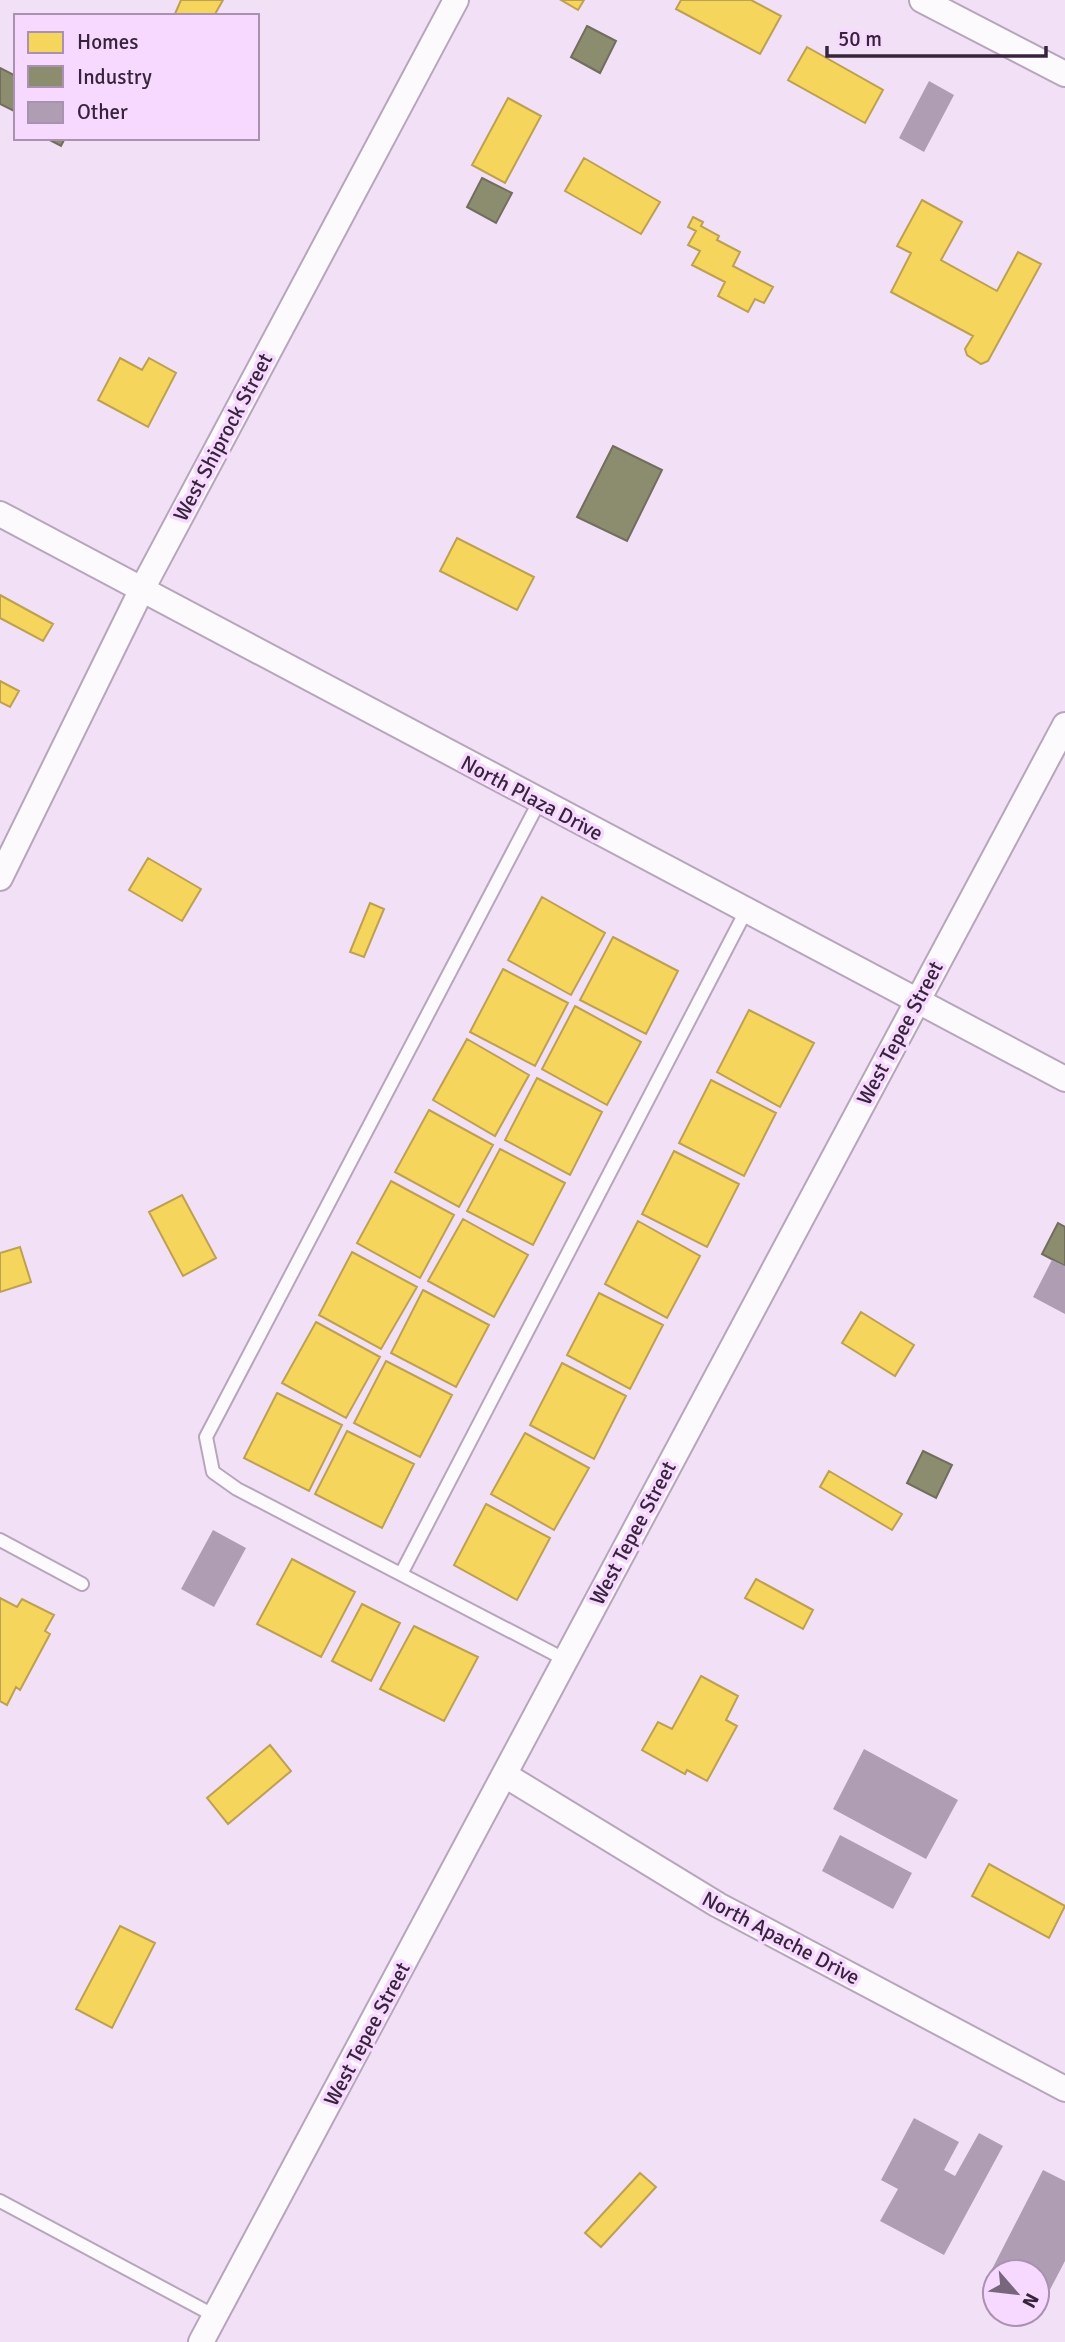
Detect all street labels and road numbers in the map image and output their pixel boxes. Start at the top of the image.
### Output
street label: West Shiprock Street [168,348,278,526]
street label: North Plaza Drive [457,750,607,846]
street label: West Tepee Street [851,957,949,1109]
street label: West Tepee Street [584,1457,682,1609]
street label: North Apache Drive [698,1886,864,1990]
street label: West Tepee Street [318,1958,416,2110]

